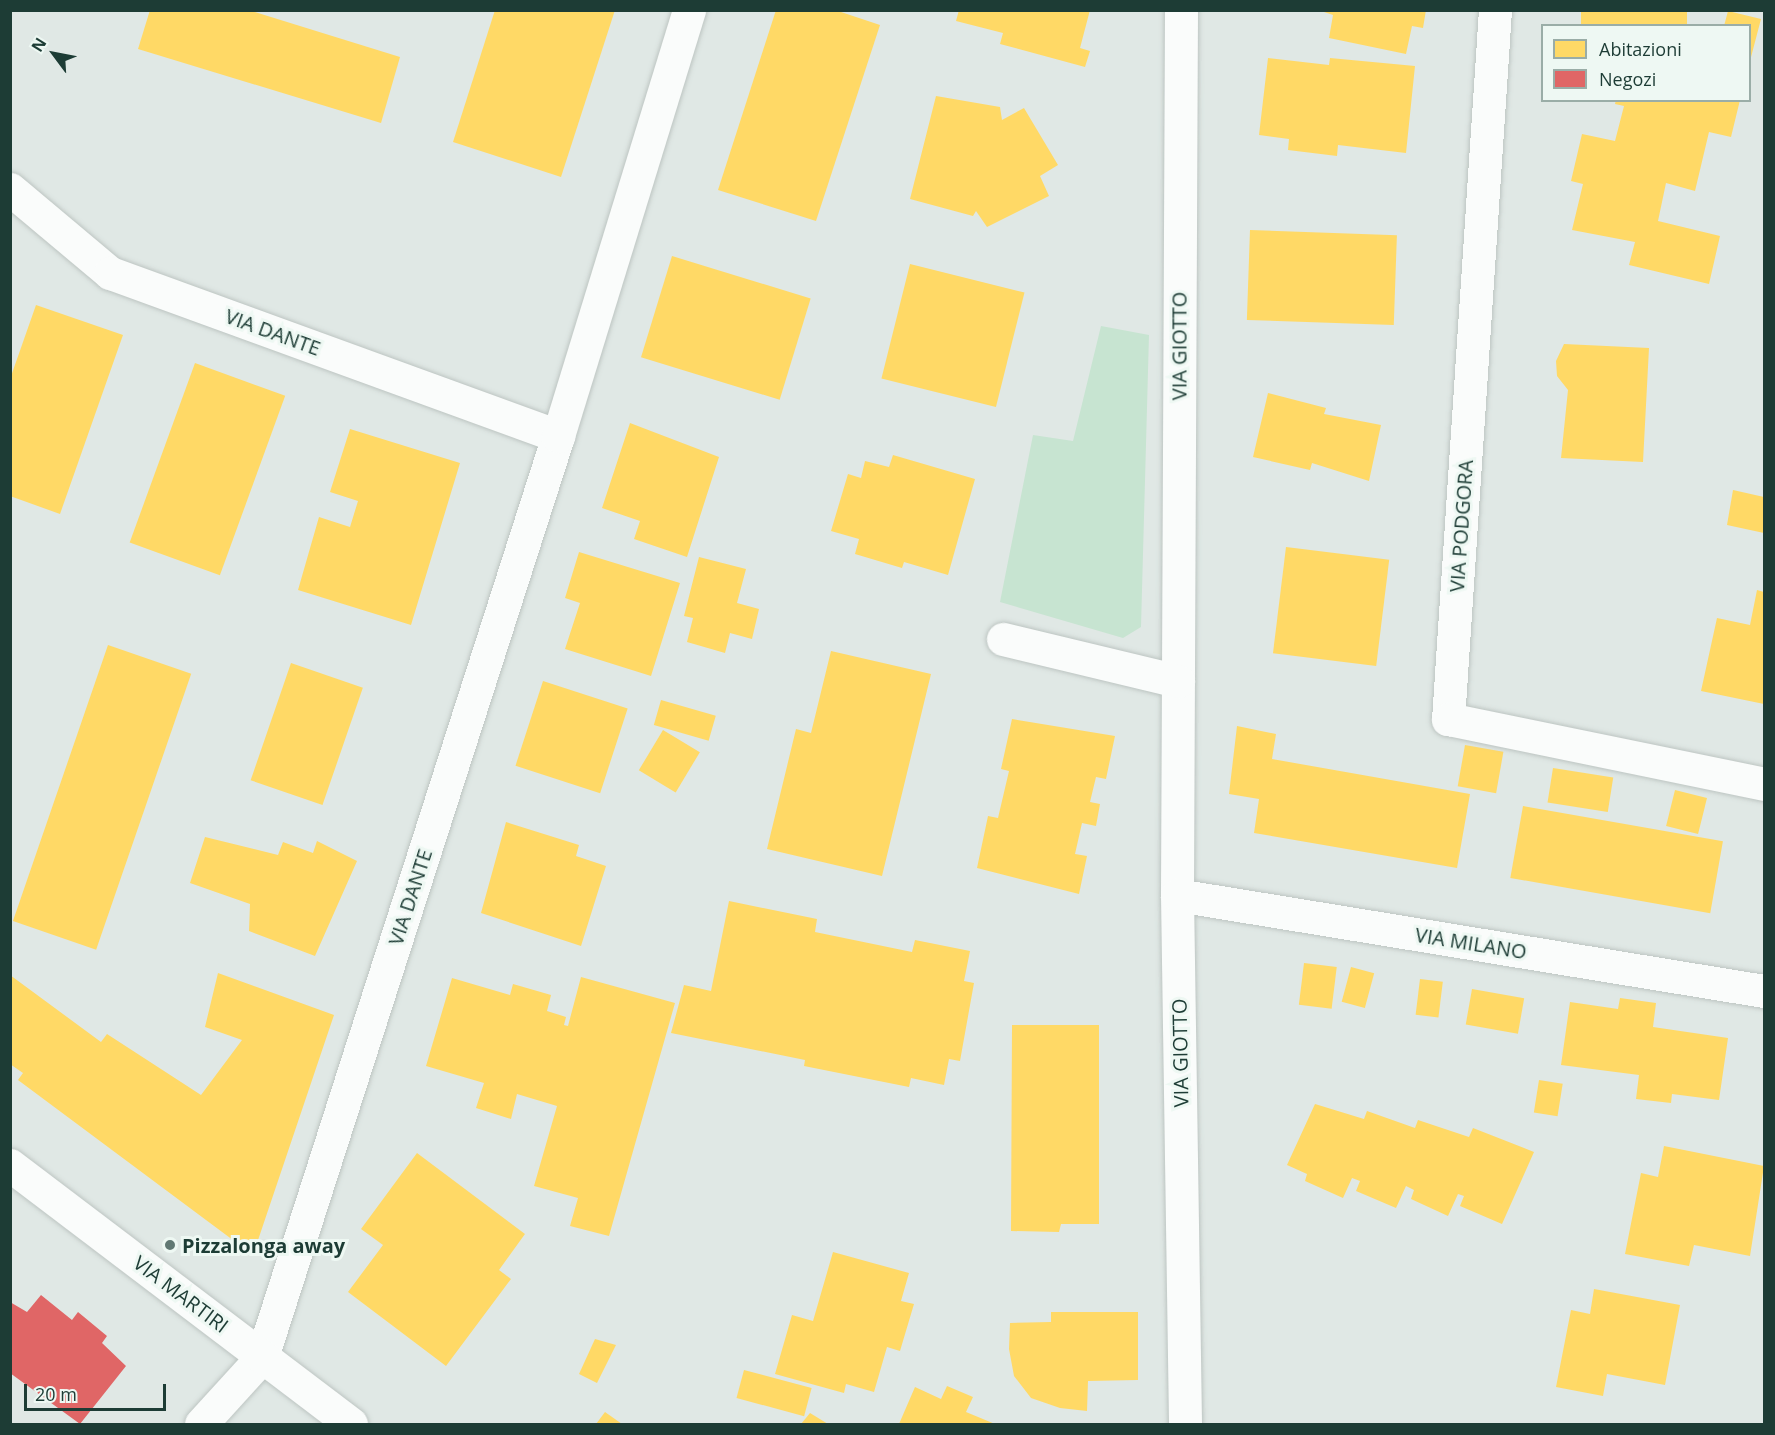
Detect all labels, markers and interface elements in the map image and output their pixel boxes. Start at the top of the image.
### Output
north arrow [24,24,84,84]
legend [1541,24,1751,102]
text: N [26,33,52,56]
text: Abitazioni [1599,37,1682,61]
text: Negozi [1599,67,1656,91]
street label: VIA GIOTTO [1167,292,1191,400]
street label: VIA DANTE [222,304,324,360]
street label: VIA PODGORA [1444,459,1478,593]
street label: VIA DANTE [383,846,437,948]
street label: VIA MILANO [1414,922,1528,964]
street label: VIA GIOTTO [1167,998,1193,1108]
place label: Pizzalonga away [182,1233,345,1257]
marker: Pizzalonga away [163,1238,177,1252]
street label: VIA MARTIRI [129,1250,233,1338]
scale bar [27,1372,170,1410]
text: 20 m [35,1382,77,1406]

